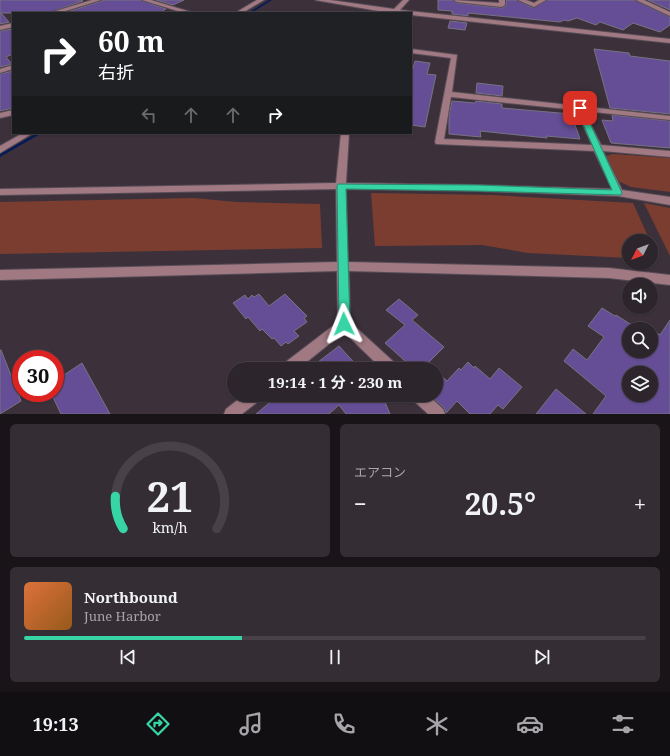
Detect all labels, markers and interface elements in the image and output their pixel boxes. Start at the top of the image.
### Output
text: 60 m [98,22,165,60]
icon: right [32,28,84,80]
text: 右折 [98,60,134,84]
pin [563,91,597,125]
icon: arrive [569,97,591,119]
icon: left [138,104,160,126]
icon: ahead [180,104,202,126]
icon: ahead [222,104,244,126]
icon: right [264,104,286,126]
north arrow [622,234,658,270]
map controls [622,234,658,402]
button: sound [622,278,658,314]
position arrow [323,303,365,345]
button: search [622,322,658,358]
speed limit sign: 30 [12,350,64,402]
button: layers [622,366,658,402]
text: 19:14 · 1 分 · 230 m [268,372,402,392]
text: エアコン [354,463,406,481]
text: 21 [146,467,194,523]
text: 20.5° [464,483,536,524]
text: − [354,488,367,518]
text: + [634,488,646,518]
text: km/h [152,517,188,536]
text: Northbound [84,587,178,607]
text: June Harbor [84,607,161,625]
icon: previous [117,646,139,668]
icon: pause [324,646,346,668]
icon: next [531,646,553,668]
icon: directions [144,710,172,738]
icon: music [237,710,265,738]
icon: phone [330,710,358,738]
icon: climate [423,710,451,738]
icon: car [516,710,544,738]
icon: filters [609,710,637,738]
text: 19:13 [33,712,79,736]

